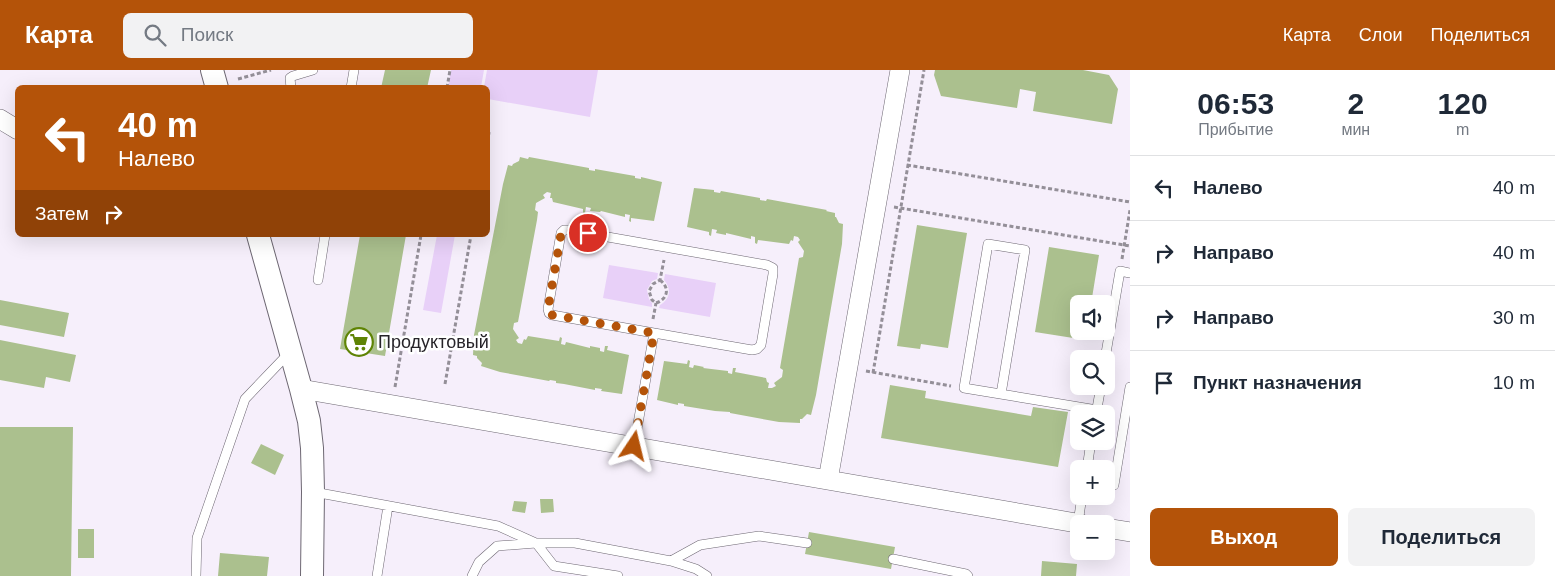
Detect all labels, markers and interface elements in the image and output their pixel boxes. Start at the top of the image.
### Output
search box [123,13,473,58]
text: Карта [25,21,93,48]
icon: search [141,21,169,49]
text: Поиск [181,24,233,45]
text: Карта [1283,25,1331,45]
text: Слои [1359,25,1403,45]
text: Поделиться [1431,25,1530,45]
text: 06:53 [1197,87,1274,120]
text: 2 [1347,87,1364,120]
text: 120 [1438,87,1488,120]
icon: left [35,105,100,170]
text: 40 m [118,105,198,144]
text: Прибытие [1198,121,1273,138]
text: мин [1341,121,1370,138]
text: m [1456,121,1469,138]
text: Налево [118,146,195,171]
icon: left [1150,174,1178,202]
text: Налево [1193,177,1263,198]
text: 40 m [1493,177,1535,198]
icon: right [99,200,127,228]
text: Затем [35,203,89,224]
pin [567,212,609,254]
icon: arrive [574,219,602,247]
icon: right [1150,239,1178,267]
text: Направо [1193,242,1274,263]
text: 40 m [1493,242,1535,263]
map controls [1070,295,1115,560]
button: sound [1070,295,1115,340]
icon: right [1150,304,1178,332]
text: Направо [1193,307,1274,328]
text: 30 m [1493,307,1535,328]
supermarket icon: Продуктовый [344,327,374,357]
place label: Продуктовый [378,332,489,352]
button: search [1070,350,1115,395]
icon: arrive [1150,369,1178,397]
text: Пункт назначения [1193,372,1362,393]
text: 10 m [1493,372,1535,393]
button: layers [1070,405,1115,450]
position arrow [607,419,659,471]
button: + [1070,460,1115,505]
button: Выход [1150,508,1338,566]
button: Поделиться [1348,508,1535,566]
button: − [1070,515,1115,560]

